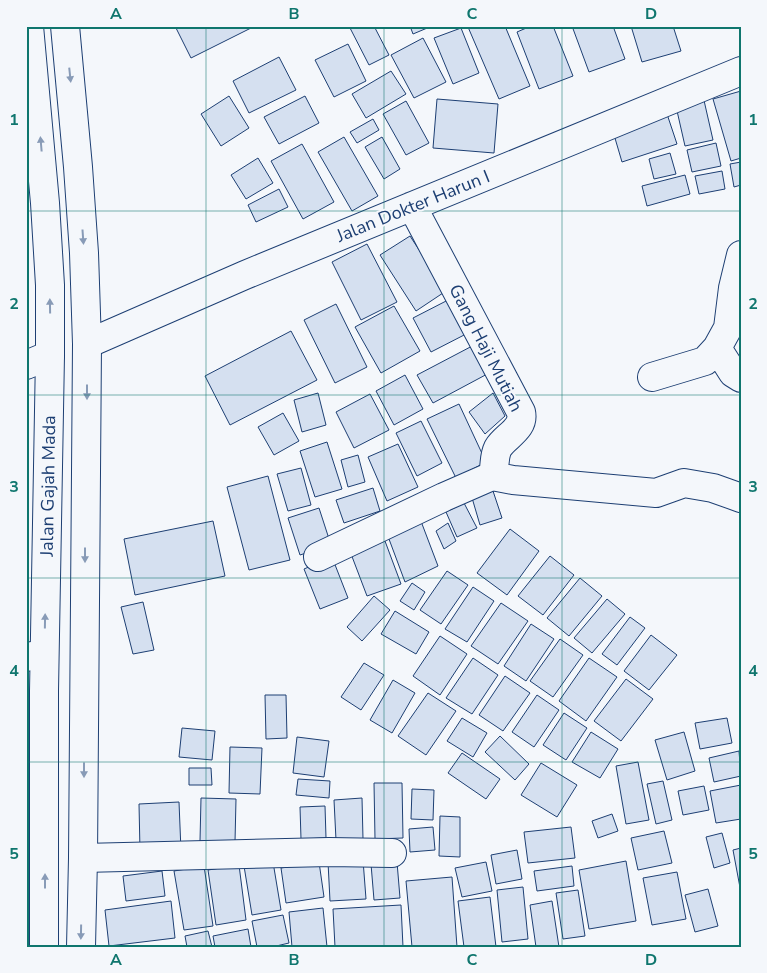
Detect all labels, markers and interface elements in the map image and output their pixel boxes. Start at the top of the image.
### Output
text: A [110,3,122,25]
text: B [288,3,300,25]
text: C [467,3,478,25]
text: D [645,3,657,25]
one-way arrow [66,67,74,83]
text: 1 [9,109,19,131]
text: 1 [748,109,758,131]
one-way arrow [36,136,44,152]
street label: Jalan Dokter Harun I [332,164,493,248]
one-way arrow [80,229,88,245]
street label: Gang Haji Mutiah [444,280,528,416]
text: 2 [9,293,19,315]
text: 2 [748,293,758,315]
one-way arrow [46,298,54,314]
one-way arrow [83,385,91,401]
street label: Jalan Gajah Mada [35,415,61,558]
text: 3 [9,476,19,498]
text: 3 [748,476,758,498]
one-way arrow [81,547,89,563]
one-way arrow [41,612,49,628]
text: 4 [9,660,19,682]
text: 4 [748,660,758,682]
one-way arrow [80,762,88,778]
text: 5 [9,843,19,865]
text: 5 [748,843,758,865]
one-way arrow [41,872,49,888]
one-way arrow [77,924,85,940]
text: A [110,949,122,971]
text: B [288,949,300,971]
text: C [467,949,478,971]
text: D [645,949,657,971]

